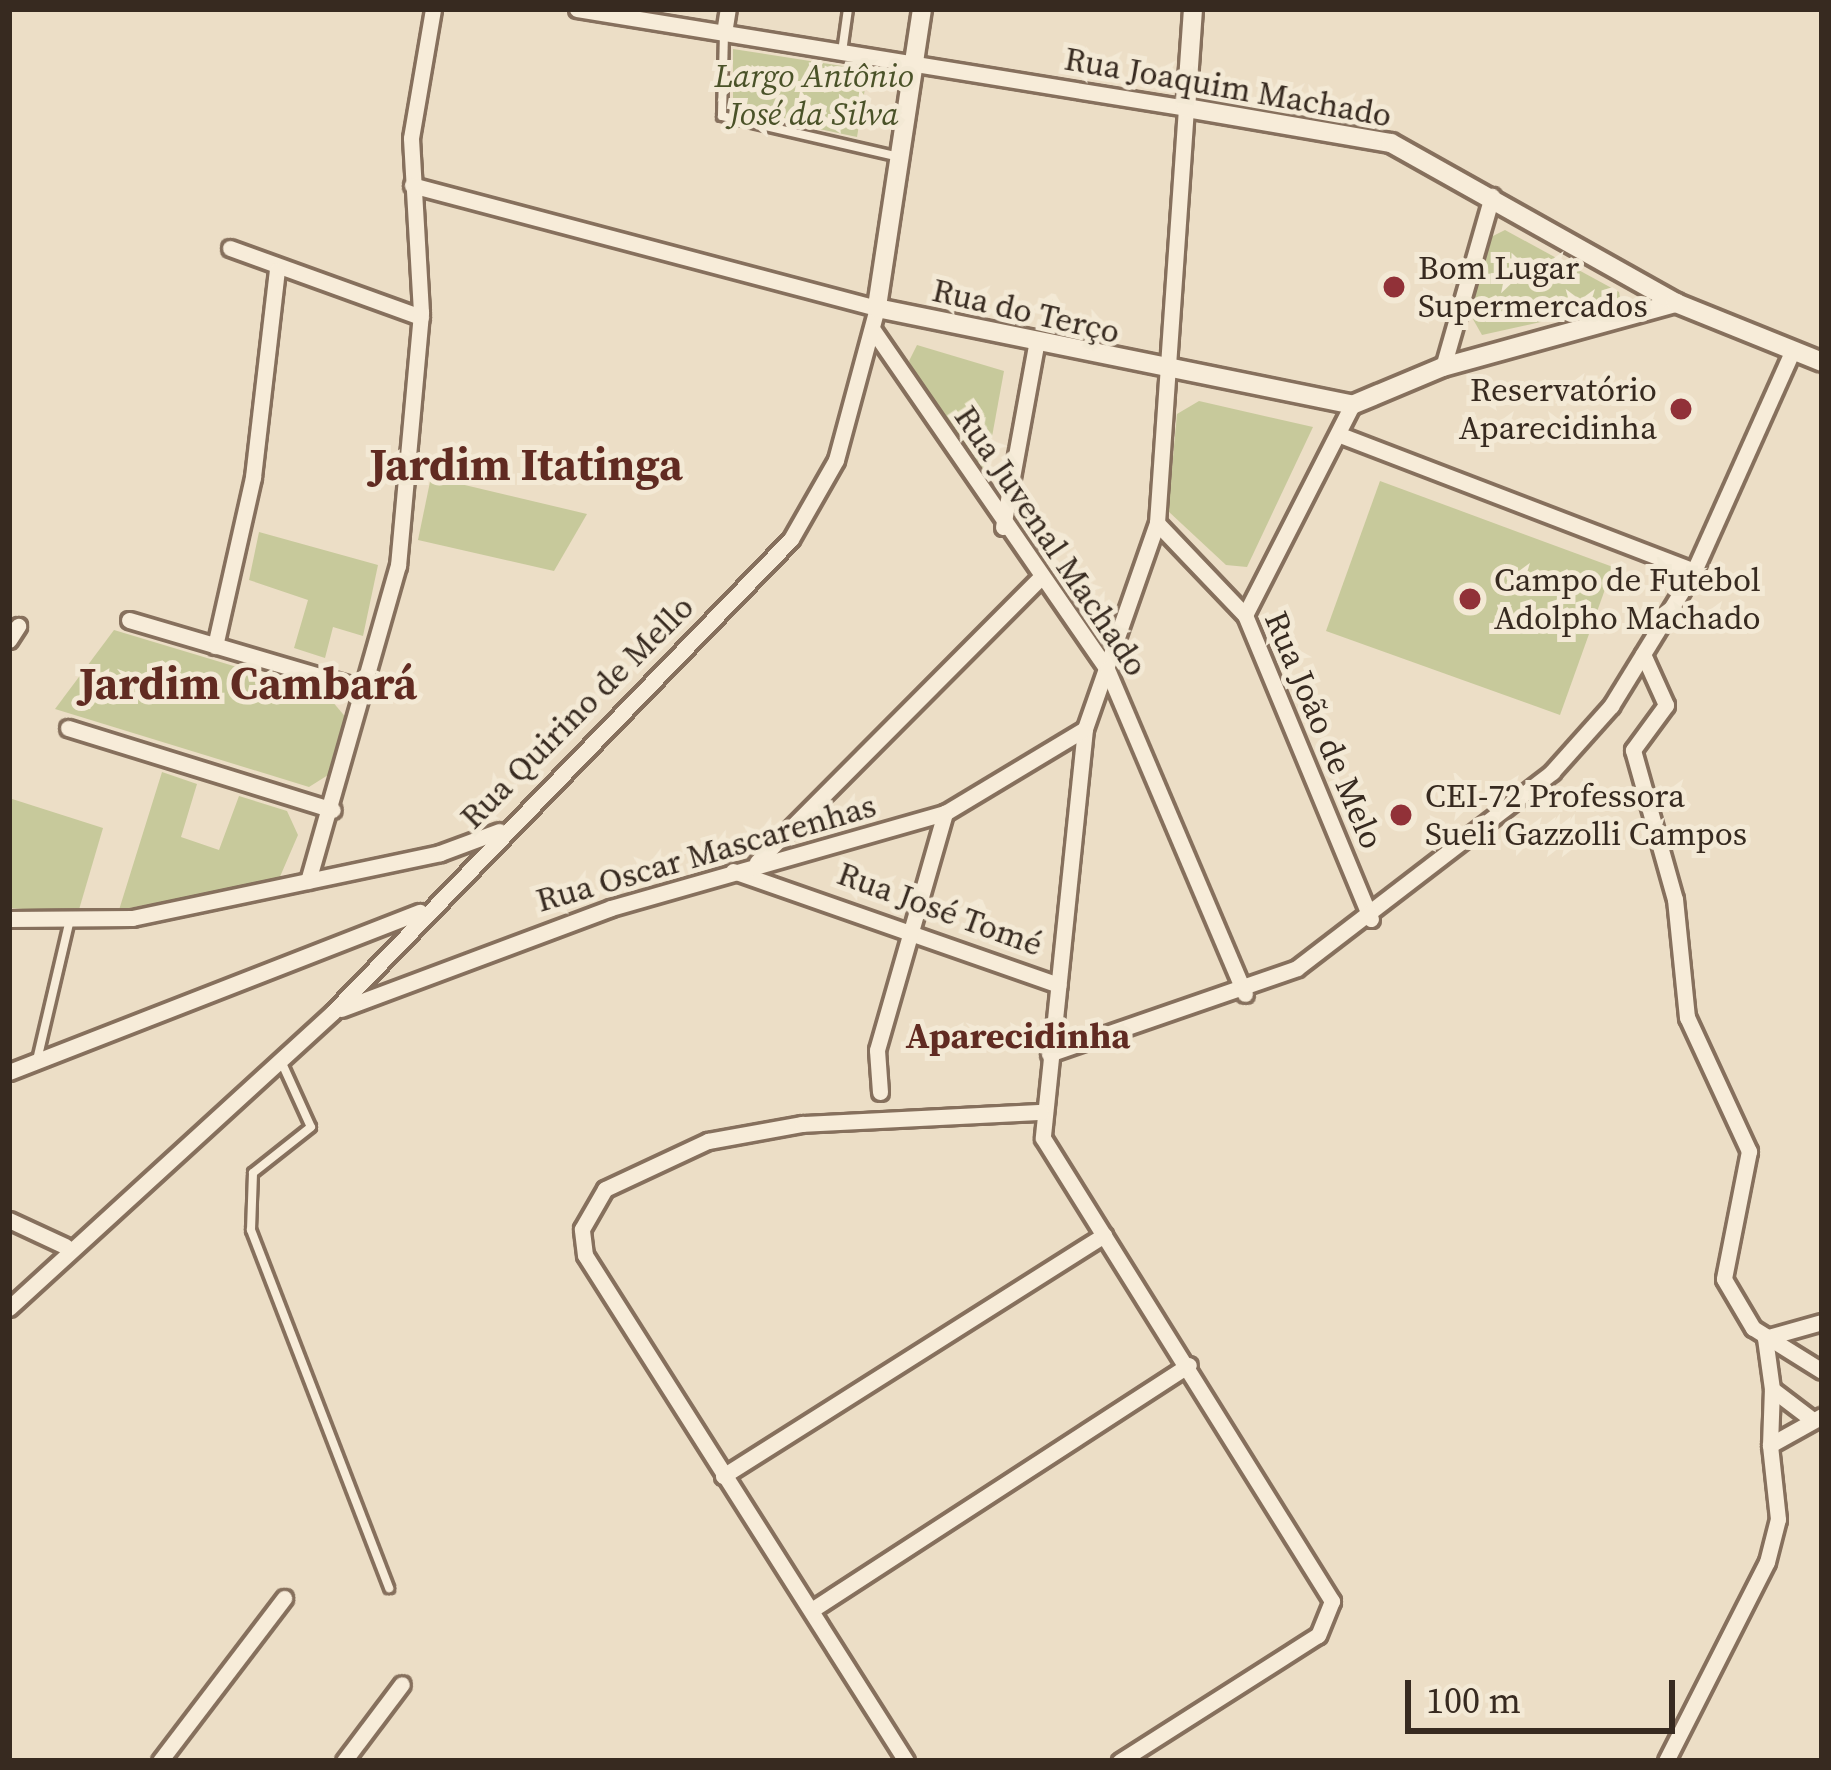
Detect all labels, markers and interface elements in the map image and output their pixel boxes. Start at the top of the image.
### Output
street label: Rua Joaquim Machado [1061,39,1395,135]
park label: Largo Antônio José da Silva [714,56,914,134]
place label: Bom Lugar Supermercados [1418,248,1648,326]
street label: Rua do Terço [928,270,1124,352]
marker: Bom Lugar Supermercados [1381,274,1407,300]
place label: Reservatório Aparecidinha [1459,370,1657,448]
marker: Reservatório Aparecidinha [1668,396,1694,422]
street label: Rua Juvenal Machado [946,399,1156,683]
district label: Jardim Itatinga [369,438,683,492]
place label: Campo de Futebol Adolpho Machado [1494,560,1761,638]
marker: Campo de Futebol Adolpho Machado [1457,586,1483,612]
street label: Rua Quirino de Mello [452,587,702,837]
street label: Rua João de Melo [1256,605,1392,855]
district label: Jardim Cambará [79,657,417,711]
place label: CEI-72 Professora Sueli Gazzolli Campos [1425,776,1747,854]
street label: Rua Oscar Mascarenhas [532,786,880,920]
marker: CEI-72 Professora Sueli Gazzolli Campos [1388,802,1414,828]
street label: Rua José Tomé [832,853,1048,965]
district label: Aparecidinha [906,1014,1130,1058]
scale bar [1411,1656,1681,1730]
text: 100 m [1426,1676,1521,1725]

